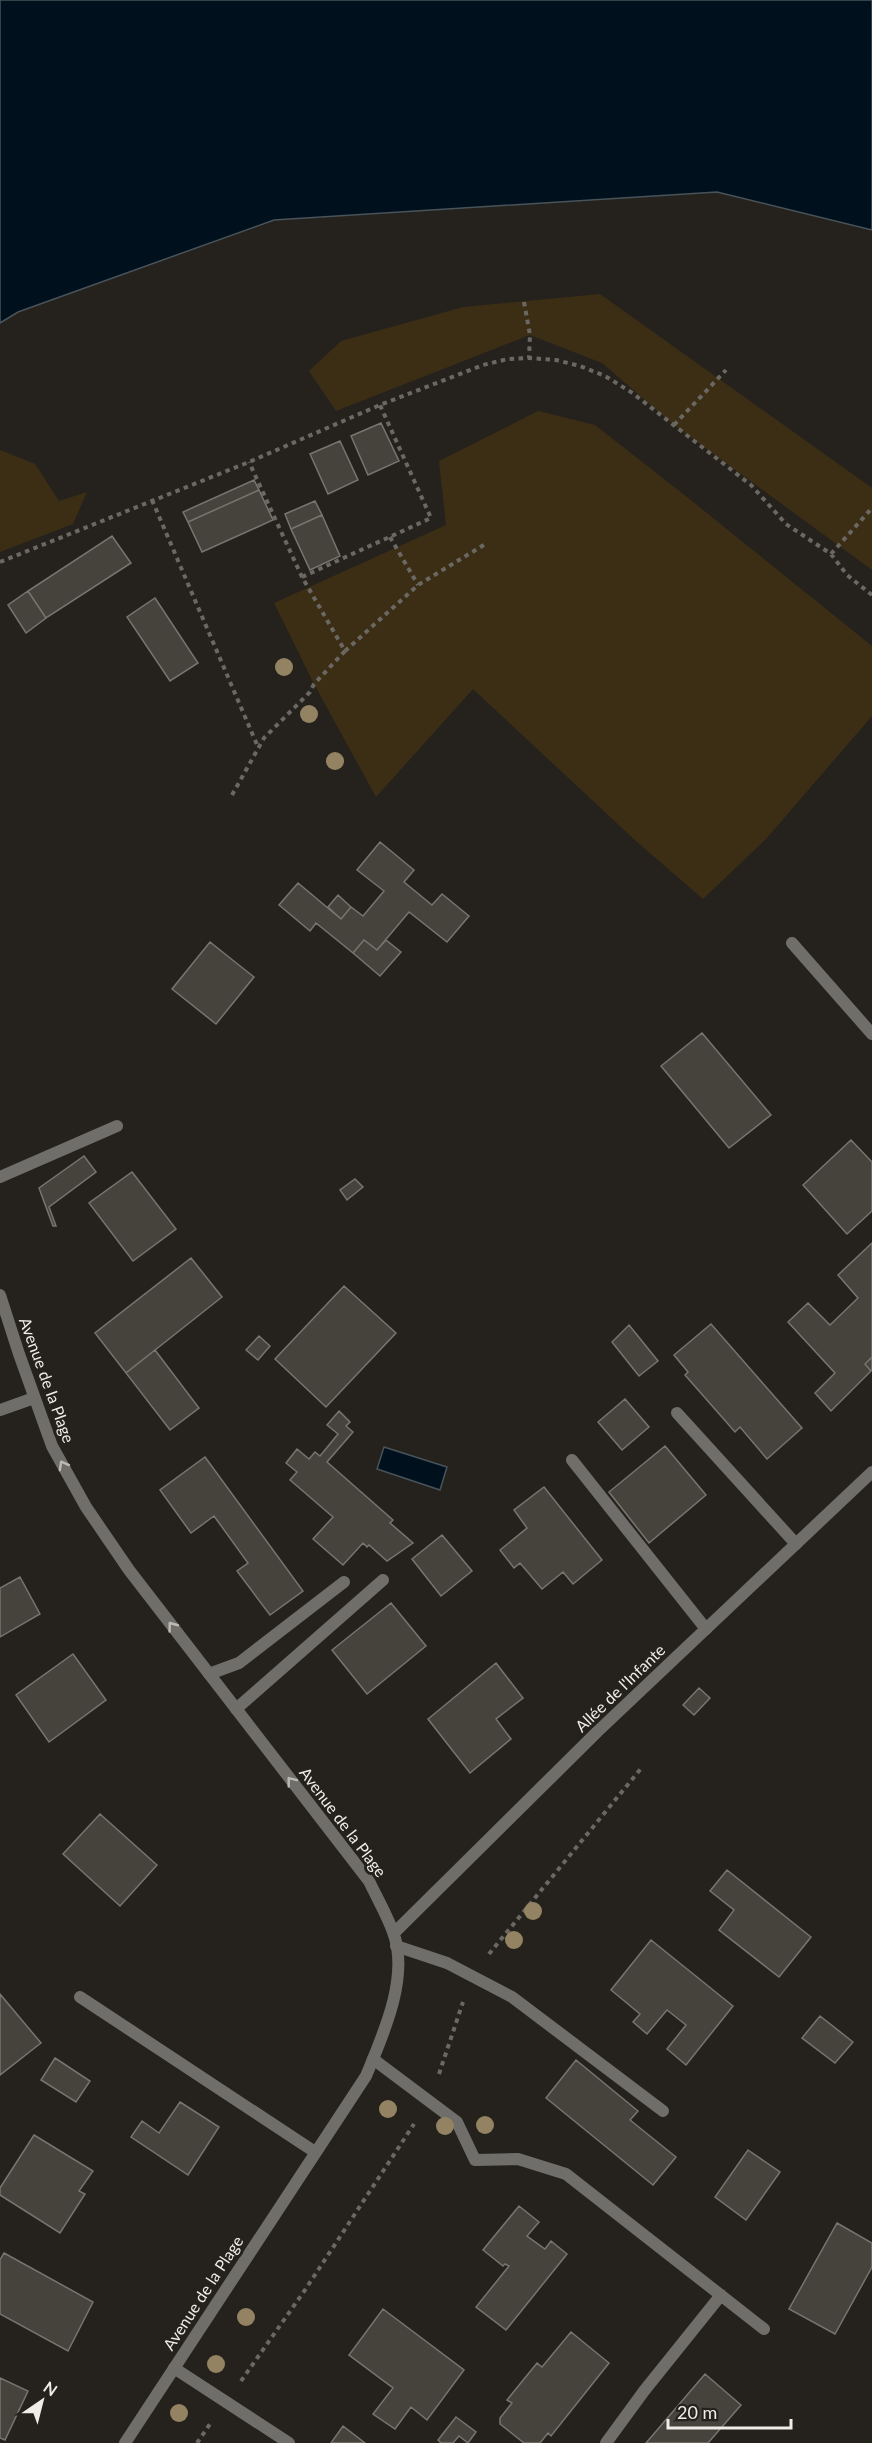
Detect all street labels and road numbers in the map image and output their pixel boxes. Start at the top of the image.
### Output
street label: Avenue de la Plage [16,1314,79,1445]
street label: Allée de l'Infante [571,1640,669,1735]
street label: Avenue de la Plage [296,1763,391,1880]
street label: Avenue de la Plage [159,2232,247,2353]

